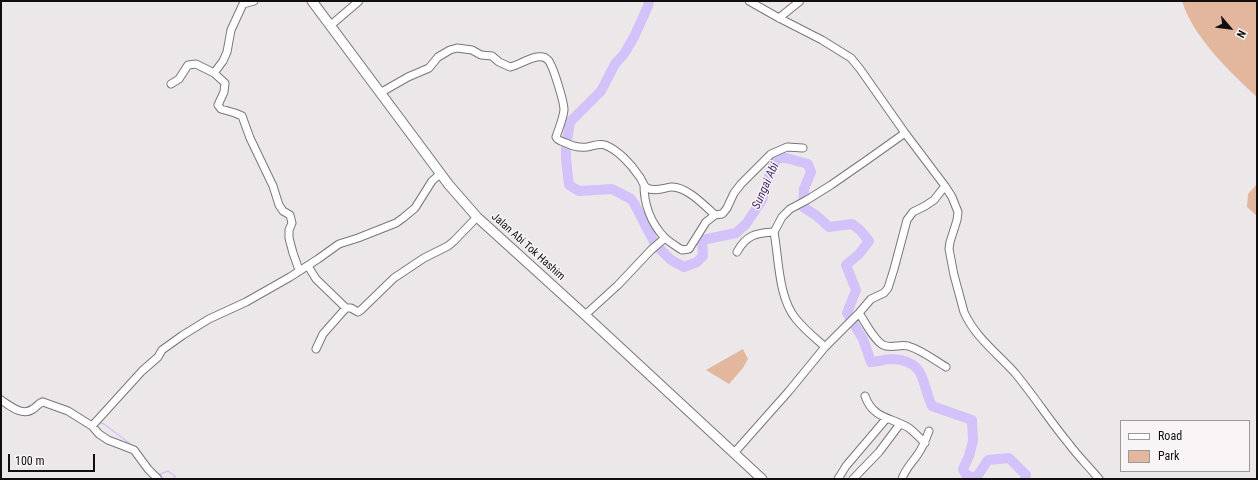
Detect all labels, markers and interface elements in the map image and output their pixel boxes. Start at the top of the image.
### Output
north arrow [1210,8,1250,48]
text: N [1234,28,1248,40]
water label: Sungai Abi [749,161,783,211]
street label: Jalan Abi Tok Hashim [488,210,568,284]
legend [1120,420,1250,472]
text: Road [1158,429,1182,443]
scale bar [10,446,97,472]
text: Park [1158,449,1179,463]
text: 100 m [15,454,45,468]

